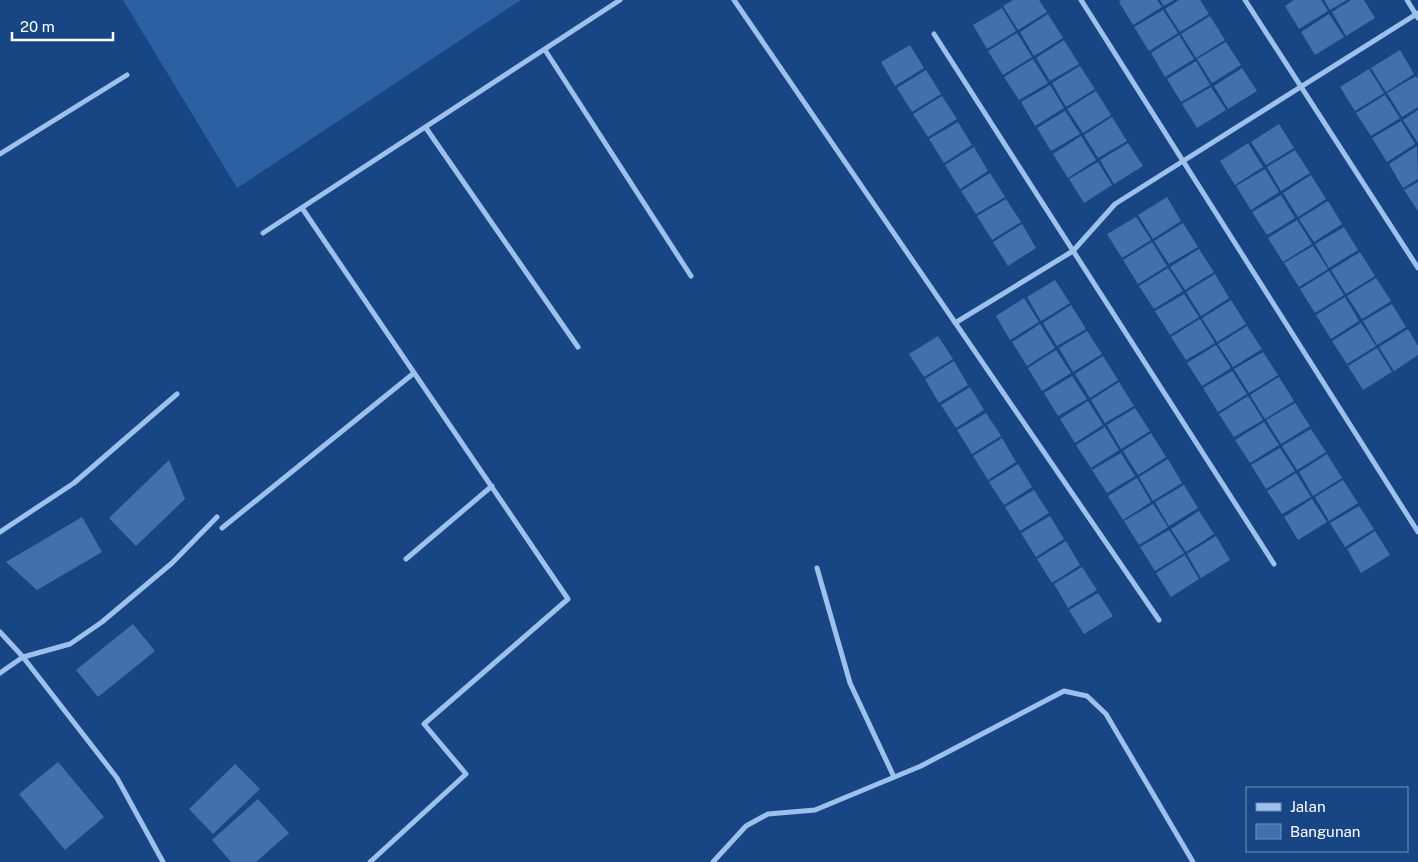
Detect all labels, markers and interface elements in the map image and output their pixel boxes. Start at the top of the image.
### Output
scale bar [12,10,114,42]
text: 20 m [20,18,55,35]
legend [1246,787,1408,852]
text: Jalan [1290,798,1326,815]
text: Bangunan [1290,823,1361,840]

